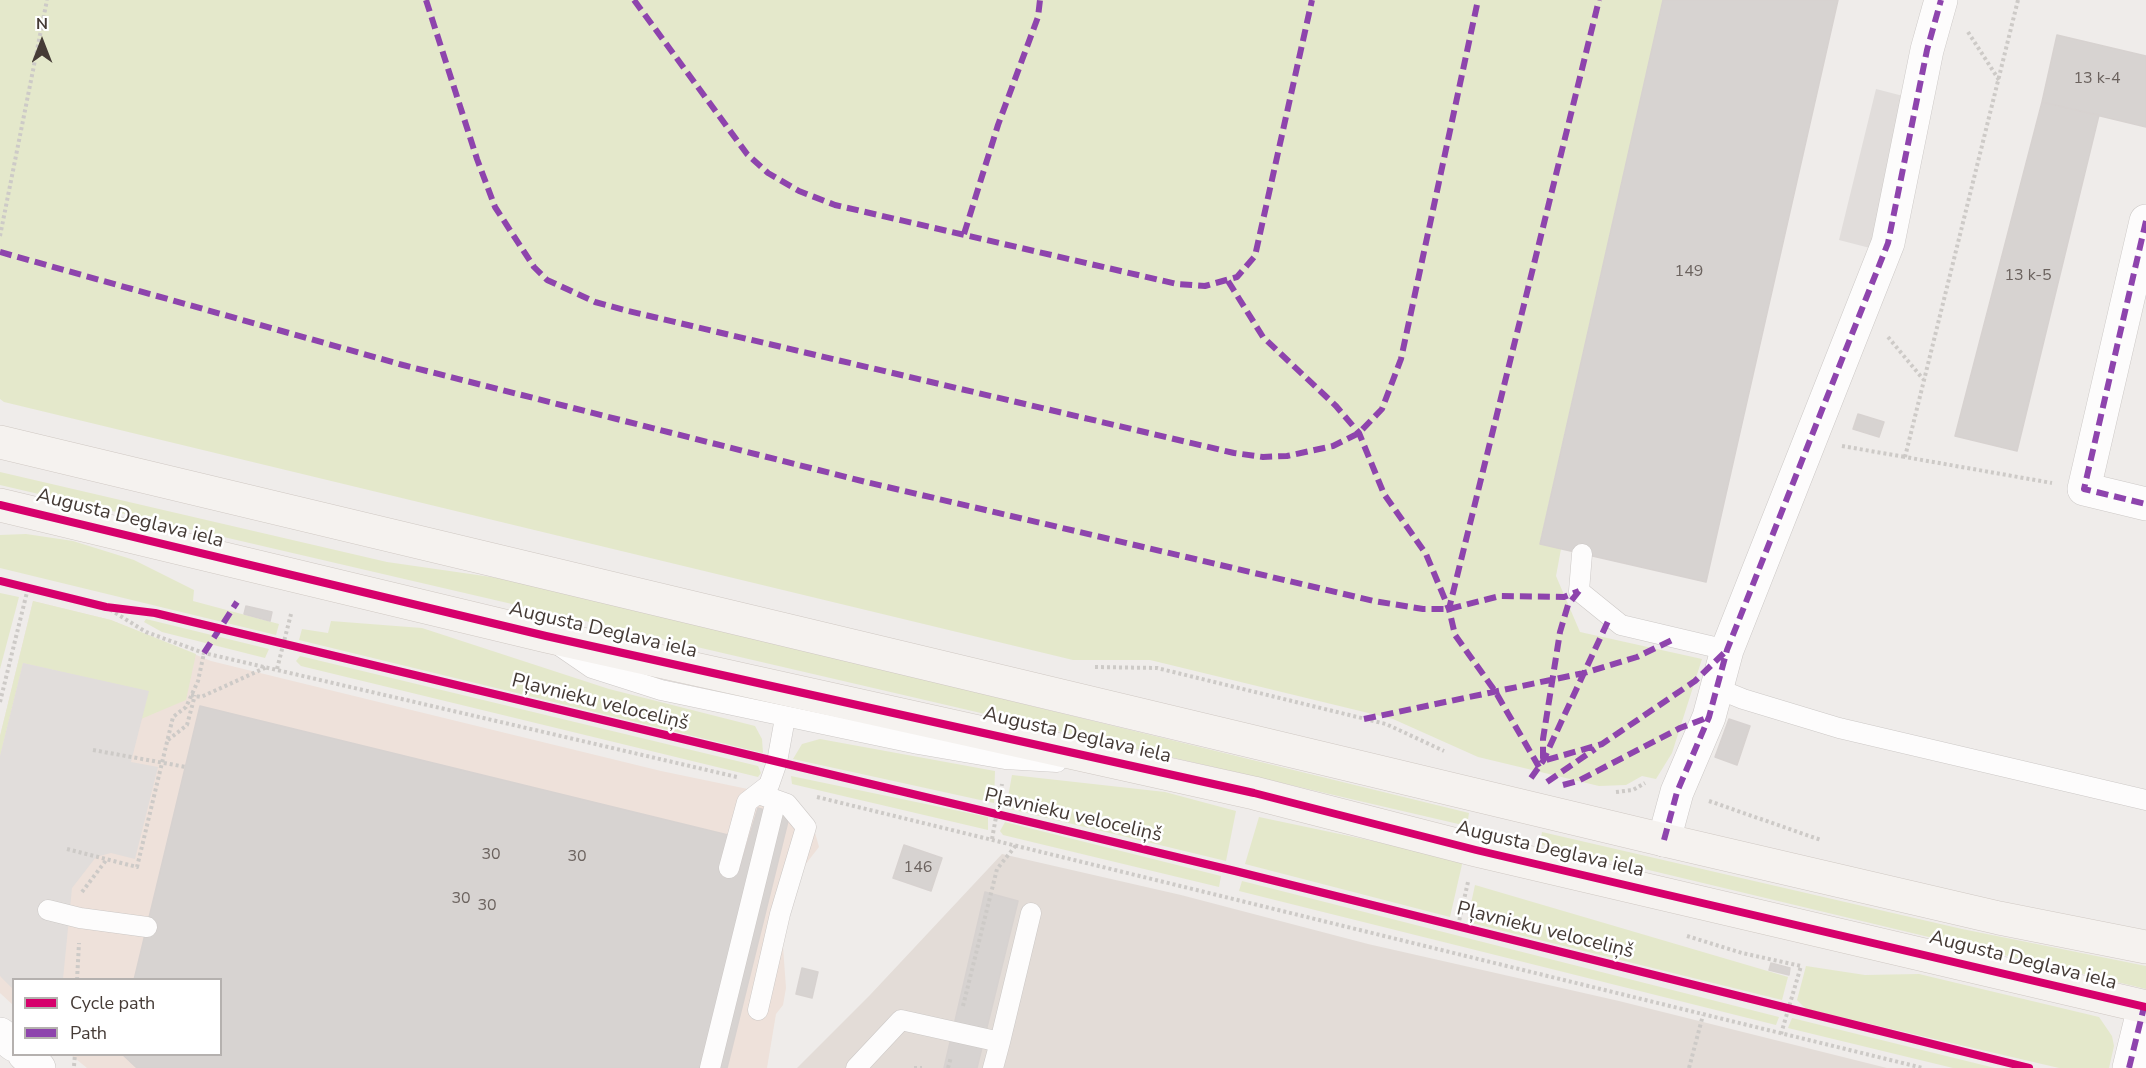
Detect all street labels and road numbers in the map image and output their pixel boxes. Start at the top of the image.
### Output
street label: Augusta Deglava iela [34,484,226,554]
street label: Augusta Deglava iela [507,598,699,664]
street label: Pļavnieku veloceliņš [509,669,691,737]
street label: Augusta Deglava iela [981,703,1173,769]
street label: Pļavnieku veloceliņš [982,784,1164,848]
street label: Augusta Deglava iela [1454,817,1646,883]
street label: Pļavnieku veloceliņš [1454,897,1636,965]
street label: Augusta Deglava iela [1927,926,2119,996]

